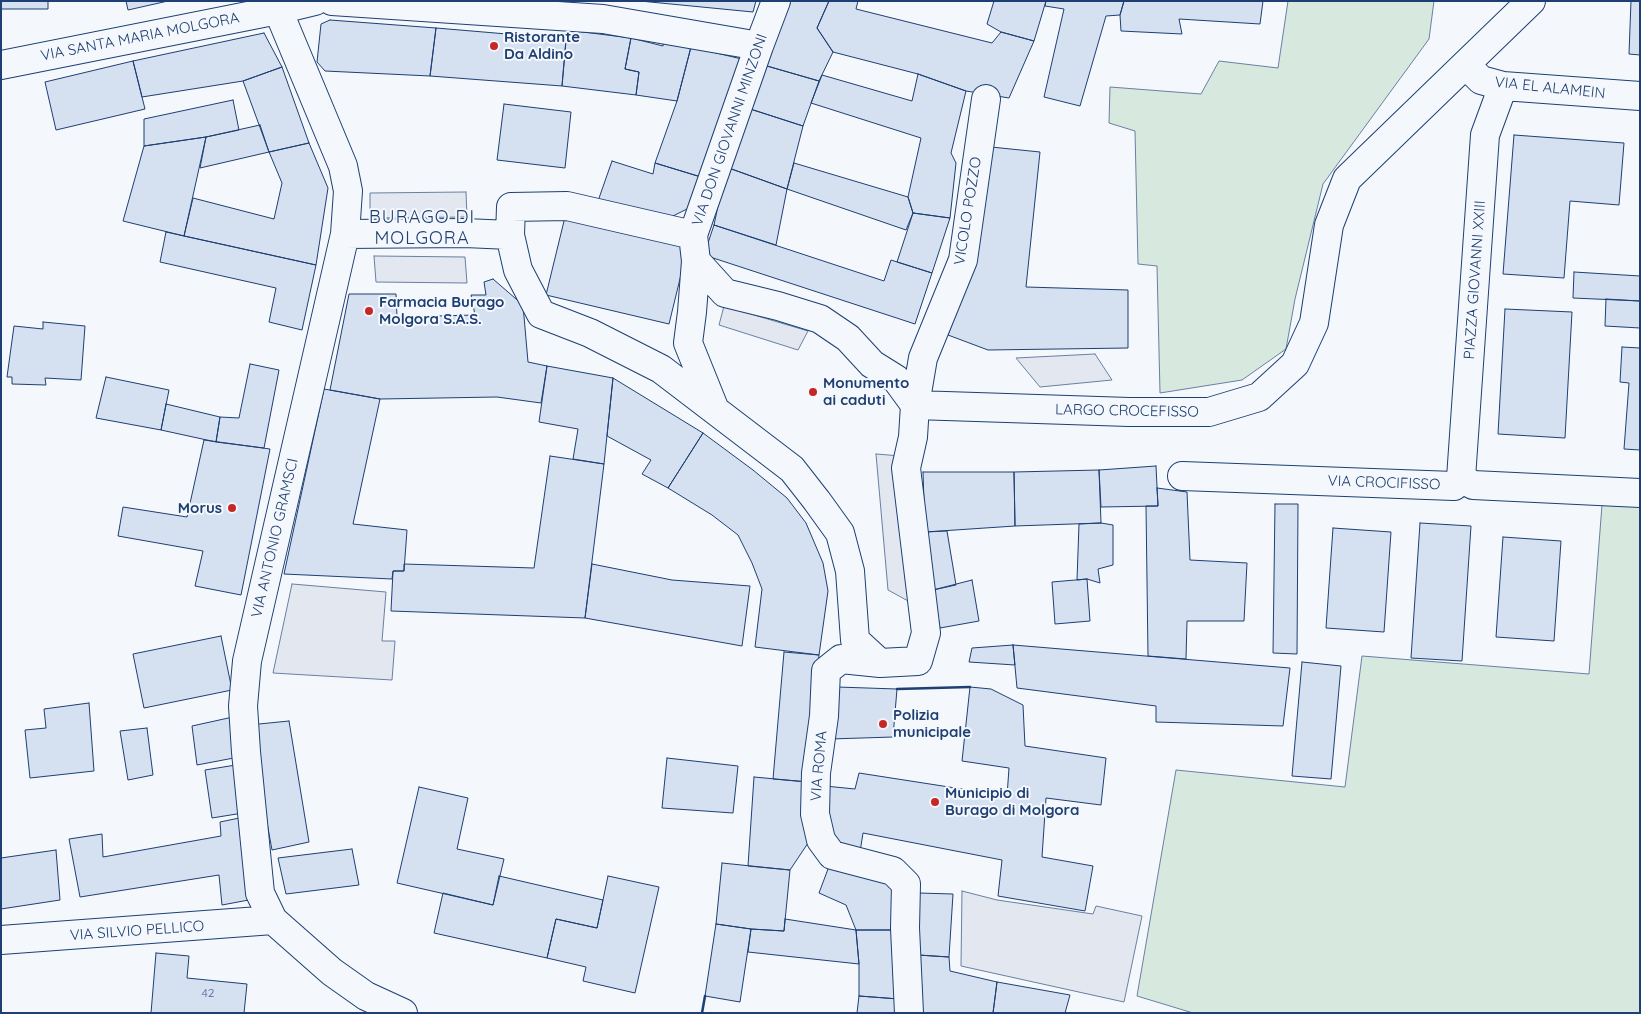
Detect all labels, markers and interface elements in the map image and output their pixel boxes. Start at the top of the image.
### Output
street label: VIA SANTA MARIA MOLGORA [39,9,241,65]
place label: Ristorante Da Aldino [504,28,580,63]
street label: VIA DON GIOVANNI MINZONI [689,32,771,228]
marker: Ristorante Da Aldino [488,40,500,52]
street label: VIA EL ALAMEIN [1494,73,1606,103]
street label: VICOLO POZZO [951,156,985,266]
street label: PIAZZA GIOVANNI XXIII [1460,200,1490,360]
district label: BURAGO DI MOLGORA [368,207,476,250]
place label: Farmacia Burago Molgora S.A.S. [379,293,504,328]
marker: Farmacia Burago Molgora S.A.S. [363,305,375,317]
place label: Monumento ai caduti [823,374,909,409]
marker: Monumento ai caduti [807,386,819,398]
street label: LARGO CROCEFISSO [1055,401,1199,421]
street label: VIA ANTONIO GRAMSCI [248,456,302,620]
street label: VIA CROCIFISSO [1327,472,1441,494]
place label: Morus [178,499,222,517]
marker: Morus [226,502,238,514]
place label: Polizia municipale [893,706,971,741]
marker: Polizia municipale [877,718,889,730]
street label: VIA ROMA [807,730,831,802]
place label: Municipio di Burago di Molgora [945,784,1079,819]
marker: Municipio di Burago di Molgora [929,796,941,808]
street label: VIA SILVIO PELLICO [69,917,205,945]
house number: 42 [202,986,214,1000]

